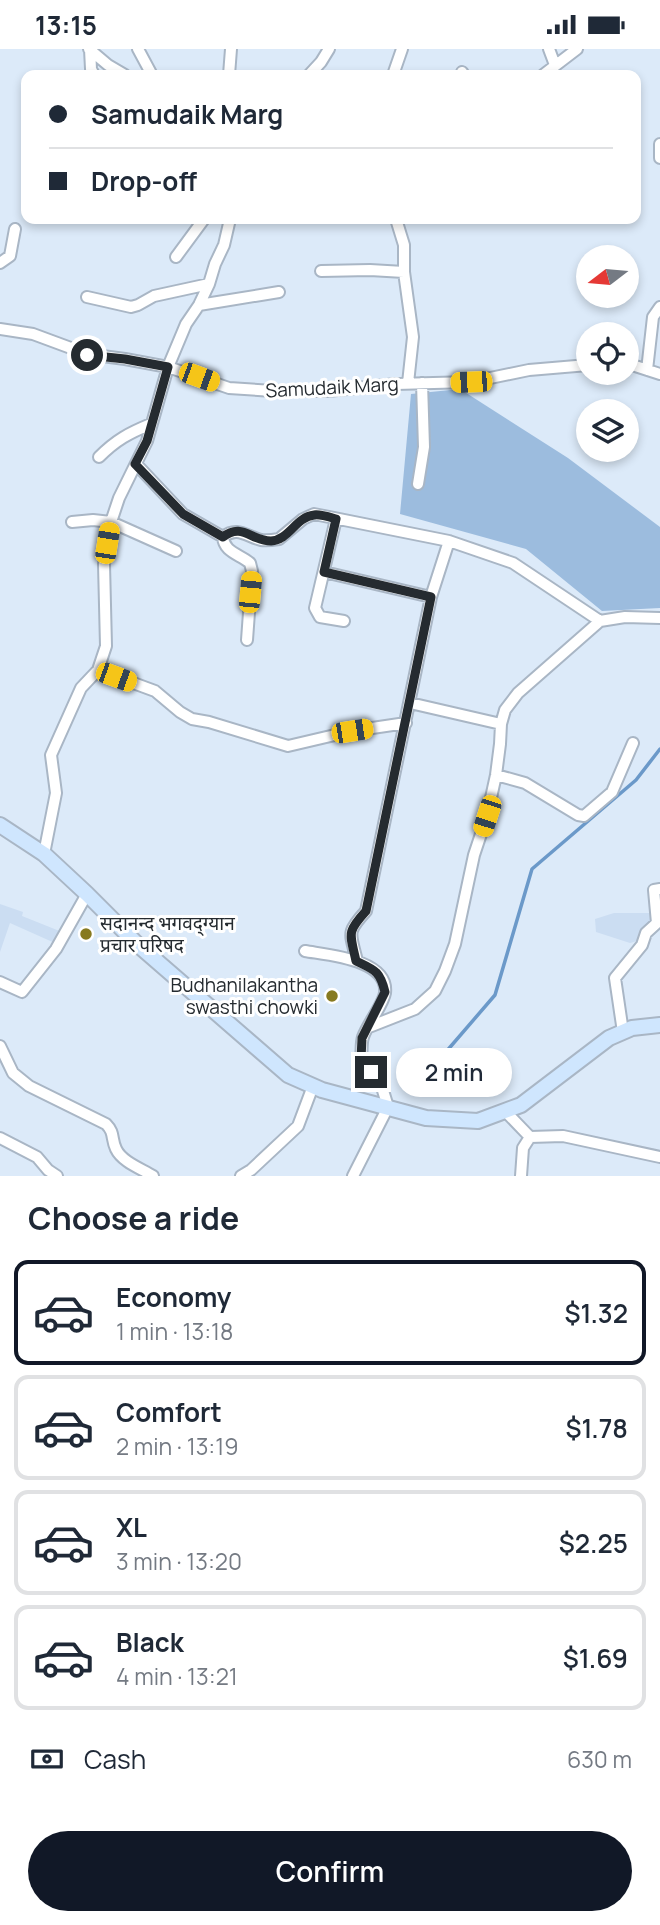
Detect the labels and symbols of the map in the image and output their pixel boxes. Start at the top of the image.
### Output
north arrow [576,245,639,308]
route start [71,339,103,371]
car [176,360,223,394]
street label: Samudaik Marg [265,371,399,403]
car [450,371,493,393]
car [94,521,121,565]
car [238,570,263,614]
car [93,660,140,694]
car [330,717,375,745]
car [471,793,504,839]
place label: सदानन्द भगवद्ग्यान प्रचार परिषद [100,910,235,958]
marker: सदानन्द भगवद्ग्यान प्रचार परिषद [78,926,94,942]
place label: Budhanilakantha swasthi chowki [171,972,318,1020]
marker: Budhanilakantha swasthi chowki [324,988,340,1004]
callout: 2 min [396,1047,511,1097]
route end [355,1056,387,1088]

